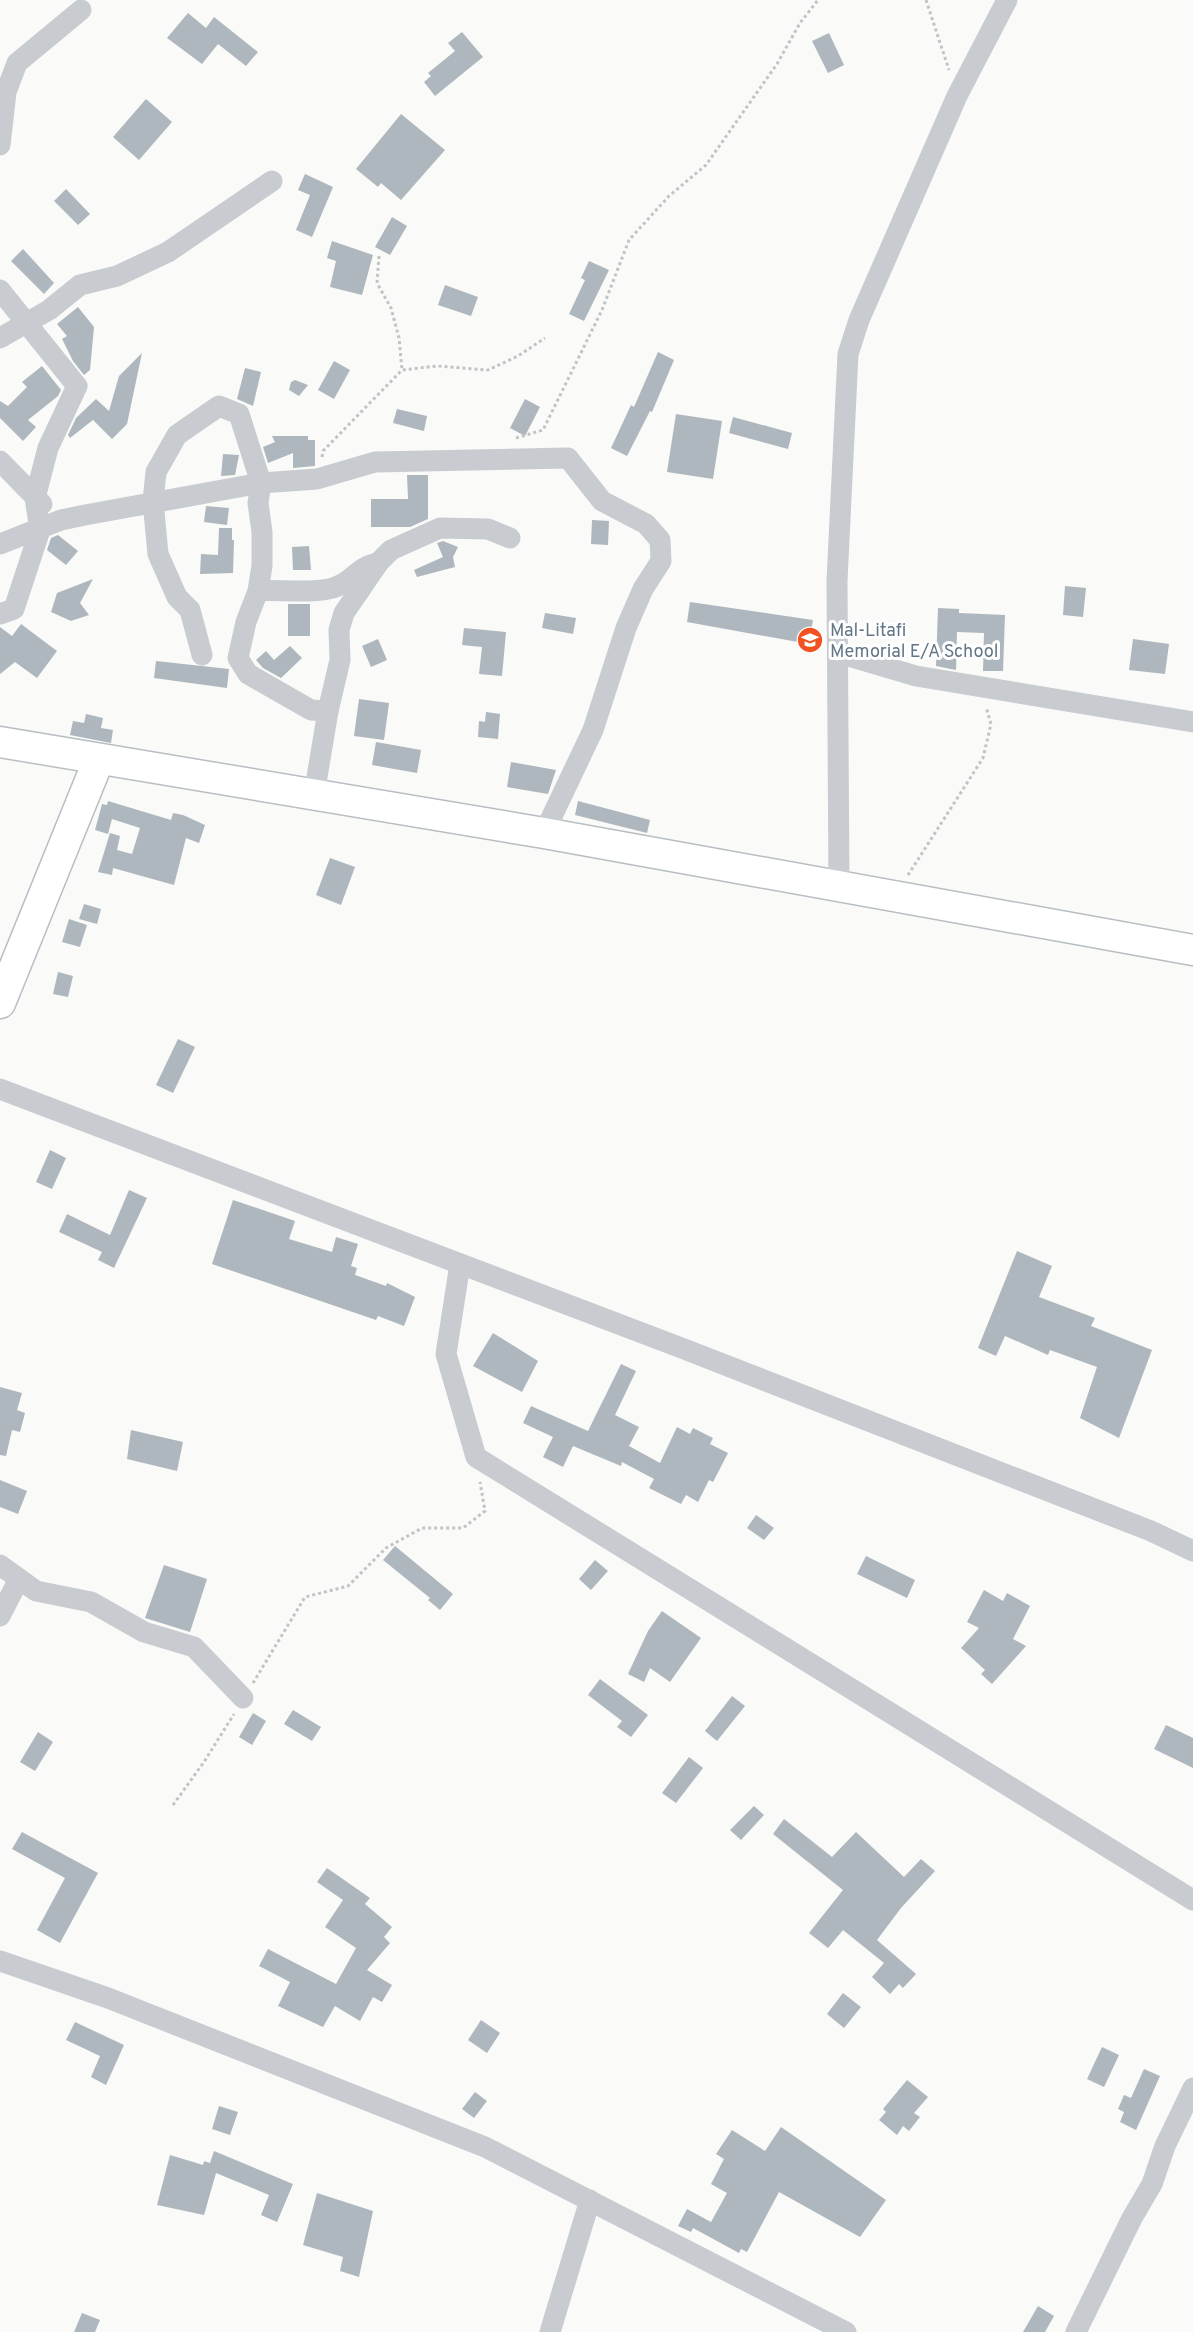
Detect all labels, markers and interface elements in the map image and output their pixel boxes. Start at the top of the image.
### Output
place label: Mal-Litafi Memorial E/A School [830,620,999,664]
school or university icon: Mal-Litafi Memorial E/A School [795,625,825,655]

